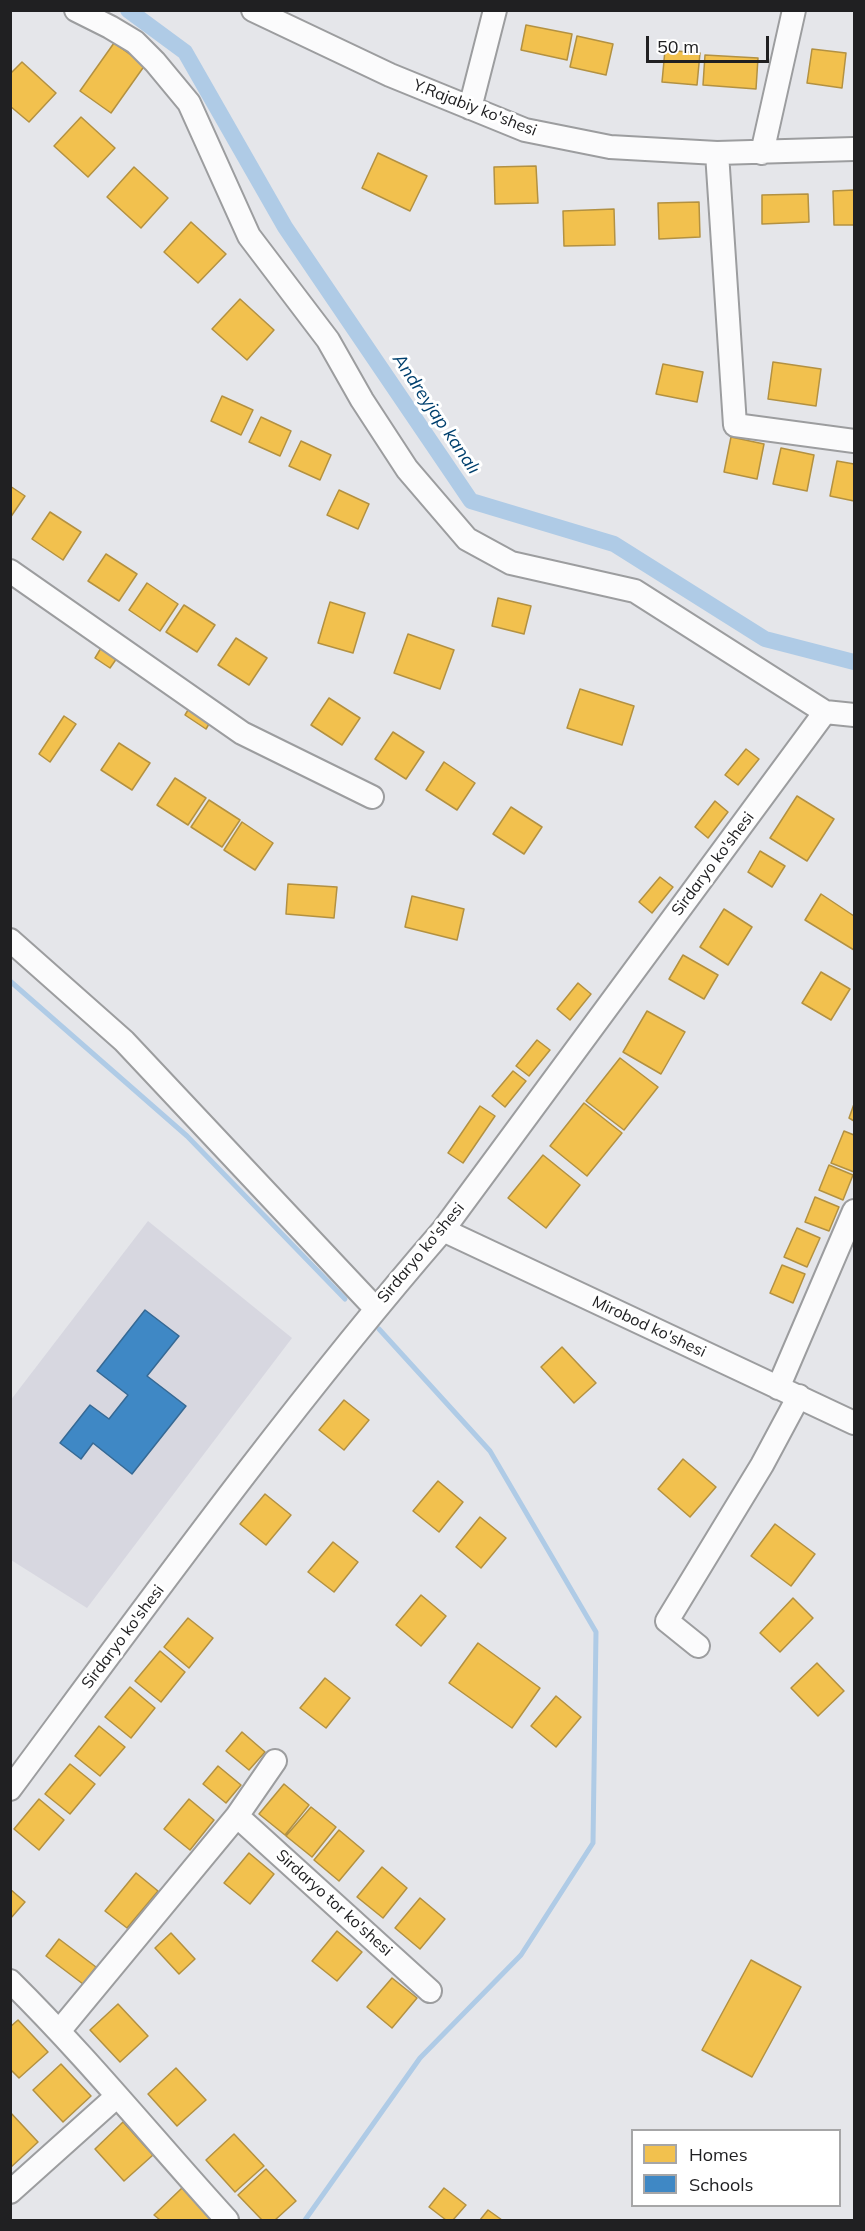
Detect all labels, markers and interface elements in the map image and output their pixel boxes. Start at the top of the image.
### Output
scale bar [649,24,772,62]
text: 50 m [657,35,699,58]
street label: Y.Rajabiy ko'shesi [410,76,540,140]
water label: Andreyjap kanalı [388,350,484,478]
street label: Sirdaryo ko'shesi [668,808,758,920]
street label: Sirdaryo ko'shesi [373,1199,469,1307]
street label: Mirobod ko'shesi [589,1292,709,1362]
street label: Sirdaryo ko'shesi [78,1581,168,1693]
street label: Sirdaryo tor ko'shesi [272,1846,396,1960]
legend [631,2129,841,2207]
text: Homes [689,2143,748,2166]
text: Schools [689,2173,753,2196]

